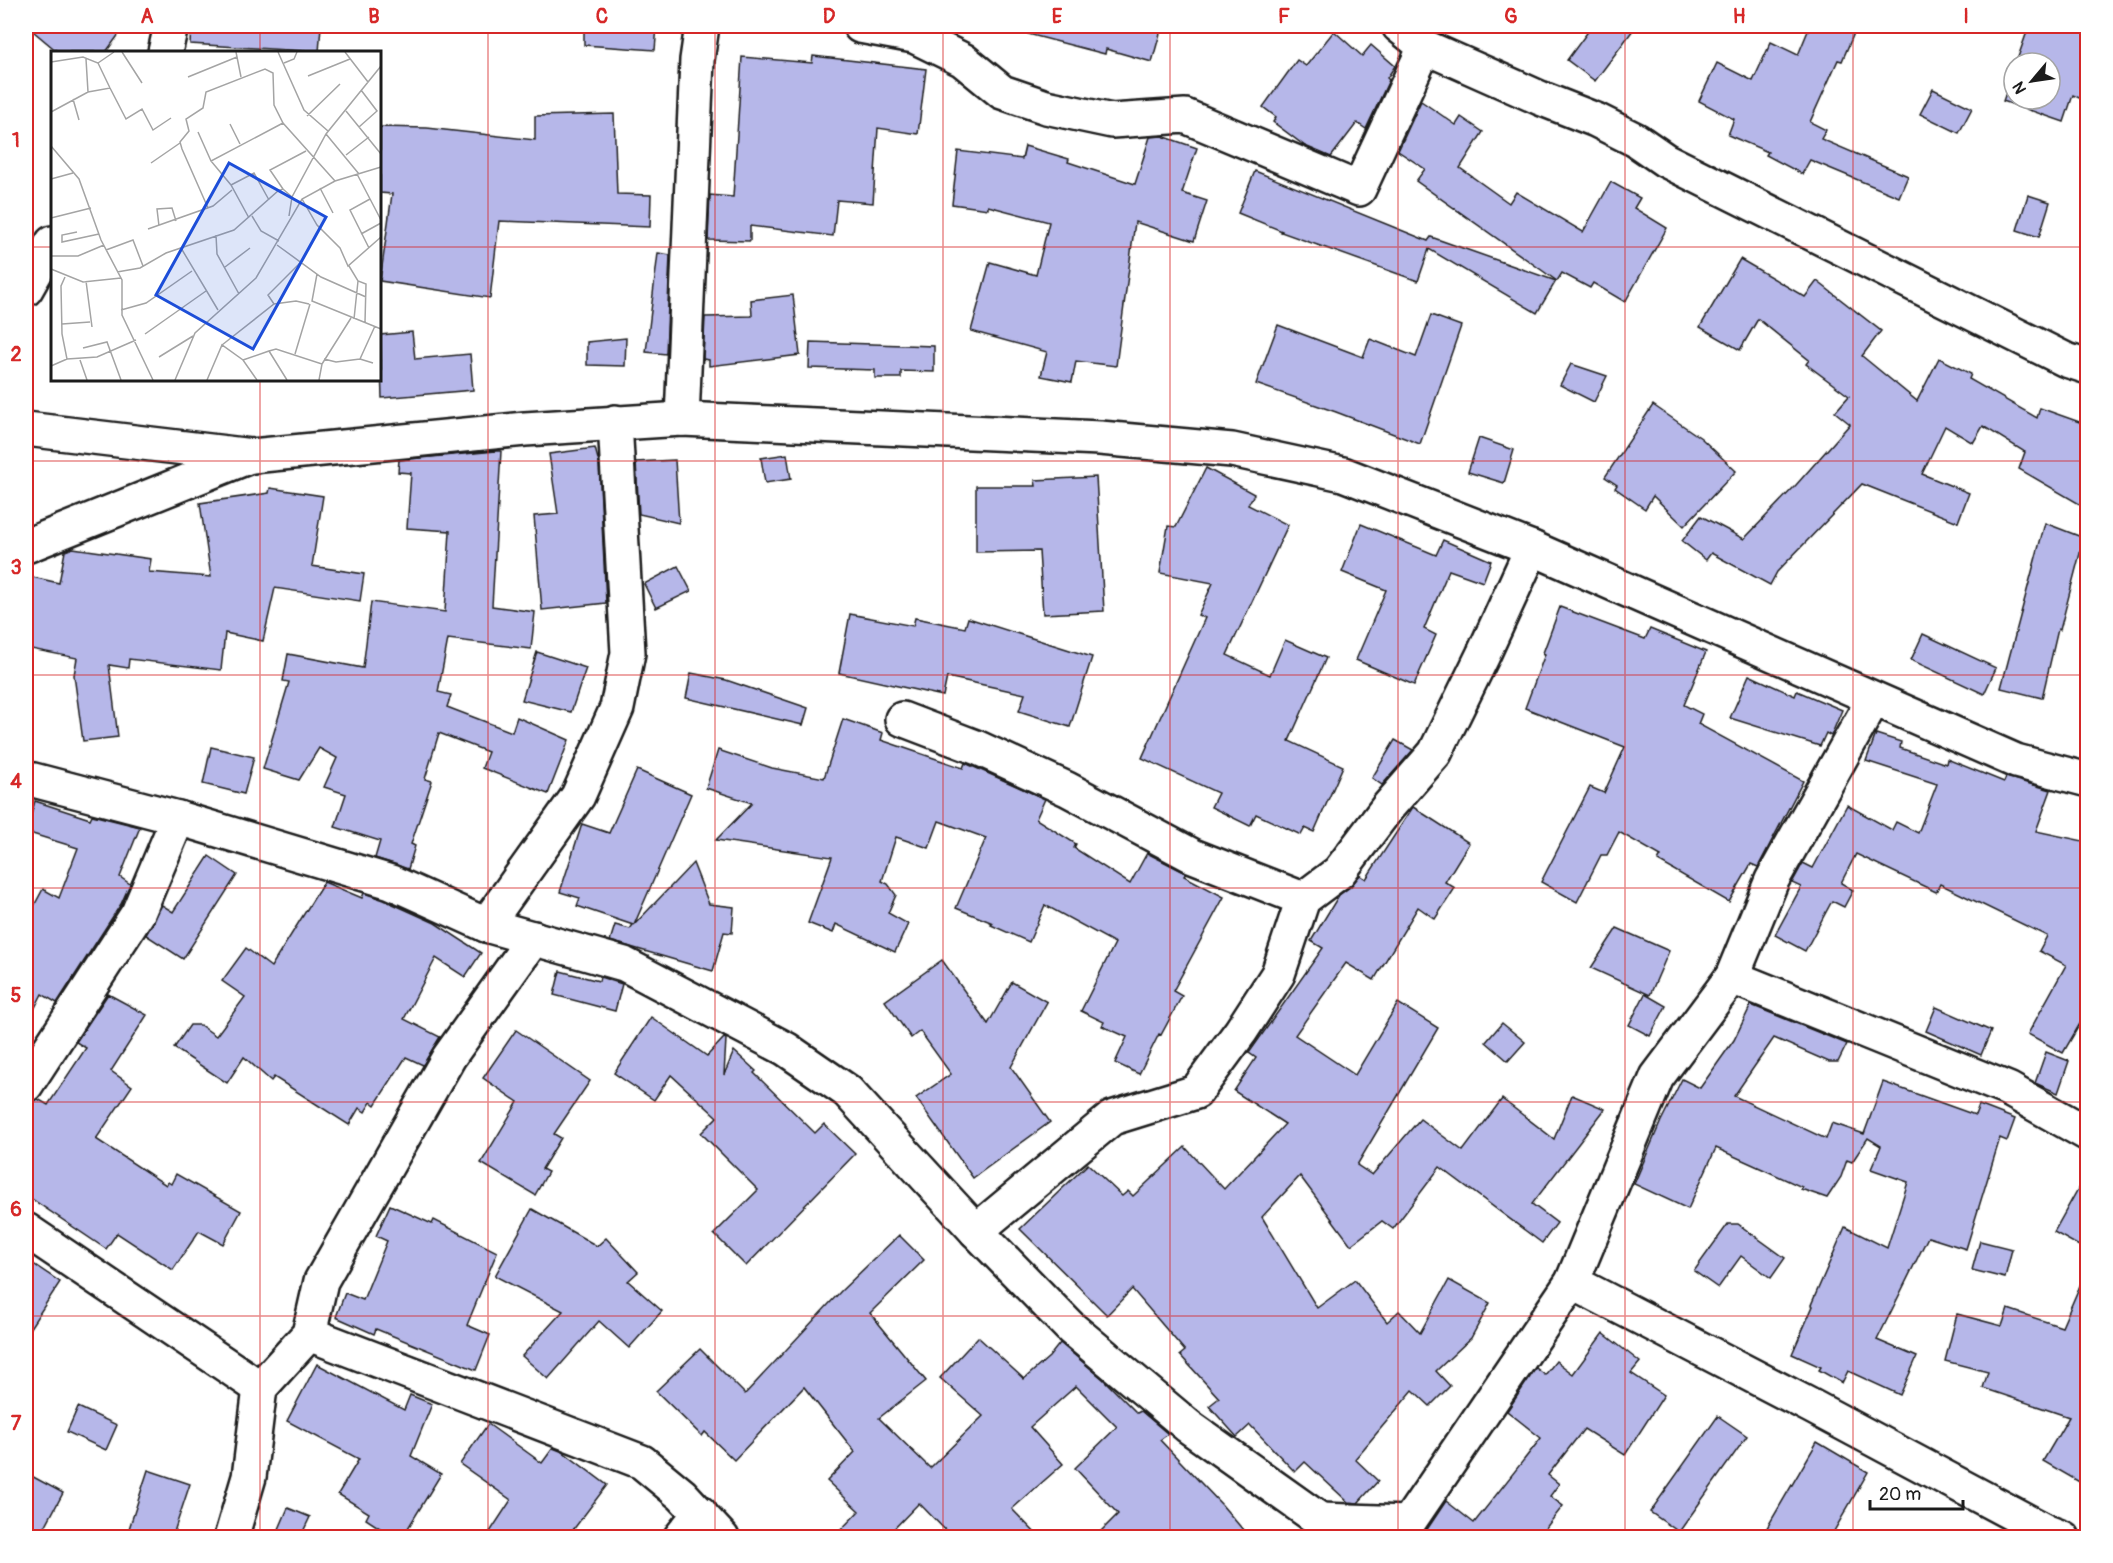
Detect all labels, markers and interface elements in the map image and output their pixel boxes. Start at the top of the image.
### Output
text: A [141,4,154,29]
text: B [368,4,380,29]
text: C [596,4,608,29]
text: D [823,4,836,29]
text: E [1052,4,1063,29]
text: F [1278,4,1290,29]
text: G [1504,4,1518,29]
text: H [1733,4,1746,29]
text: I [1963,4,1969,29]
inset map [51,51,381,381]
north arrow [2002,51,2062,111]
text: N [2008,78,2031,97]
text: 1 [12,128,20,153]
text: 2 [10,342,22,367]
text: 3 [10,555,22,580]
text: 4 [10,769,22,794]
text: 5 [11,983,22,1008]
text: 6 [10,1197,22,1222]
text: 7 [11,1411,22,1436]
scale bar [1870,1473,1963,1511]
text: 20 m [1879,1483,1921,1506]

